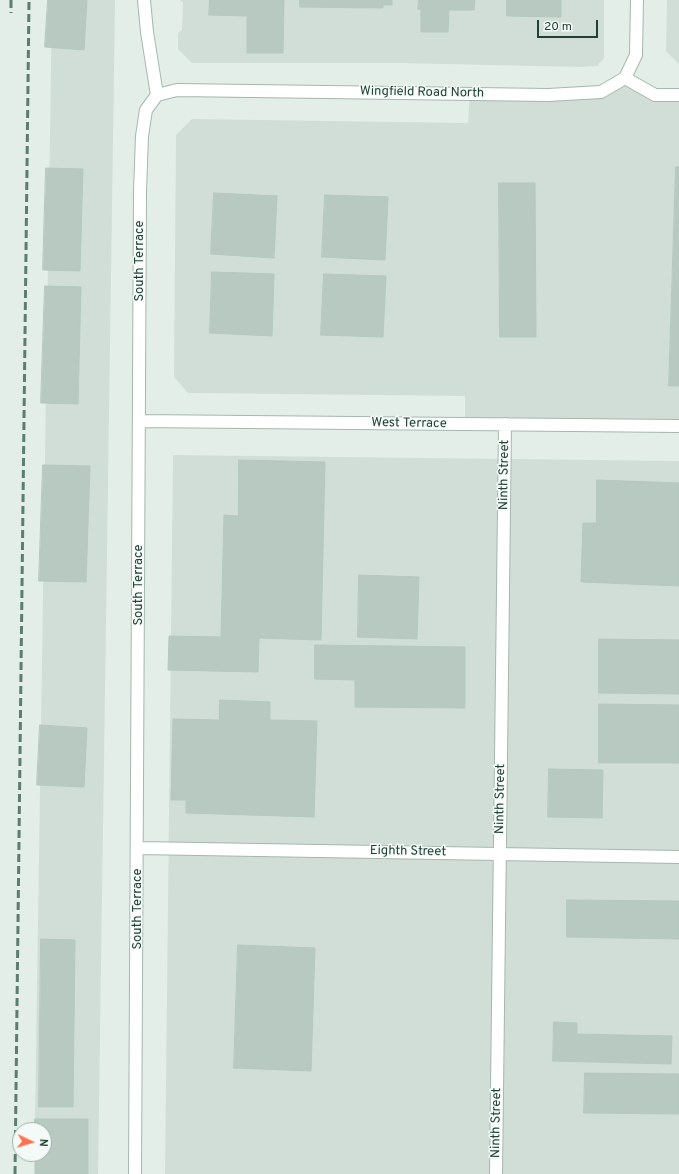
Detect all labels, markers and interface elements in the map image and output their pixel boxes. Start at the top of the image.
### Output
scale bar [539,12,600,38]
text: 20 m [544,19,572,35]
street label: Wingfield Road North [360,84,484,102]
street label: South Terrace [132,220,148,302]
street label: West Terrace [371,416,447,432]
street label: Ninth Street [497,440,513,510]
street label: South Terrace [131,544,147,626]
street label: Ninth Street [493,764,509,834]
street label: Eighth Street [370,844,446,860]
street label: South Terrace [130,868,146,950]
street label: Ninth Street [489,1088,505,1158]
north arrow [12,1122,52,1162]
text: N [36,1138,50,1147]

